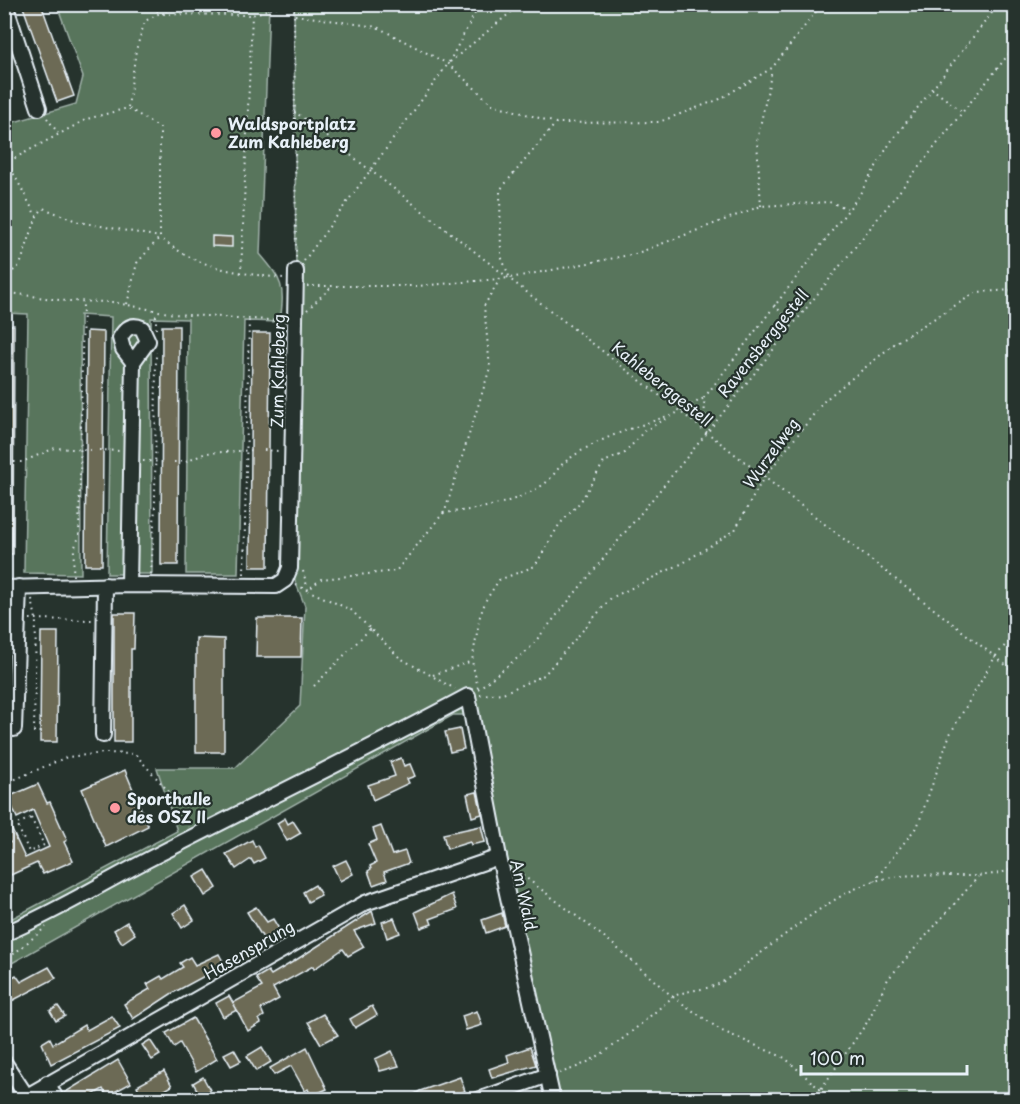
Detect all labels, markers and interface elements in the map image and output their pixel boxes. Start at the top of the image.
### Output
place label: Waldsportplatz Zum Kahleberg [228,111,356,153]
marker: Waldsportplatz Zum Kahleberg [209,126,223,140]
street label: Ravensberggestell [711,283,814,402]
street label: Zum Kahleberg [264,314,290,428]
street label: Kahleberggestell [607,335,718,431]
street label: Wurzelweg [736,412,804,493]
place label: Sporthalle des OSZ II [127,786,211,828]
marker: Sporthalle des OSZ II [108,801,122,815]
street label: Am Wald [506,857,544,933]
street label: Hasensprung [199,913,298,985]
scale bar [801,1038,968,1076]
text: 100 m [810,1044,865,1071]

